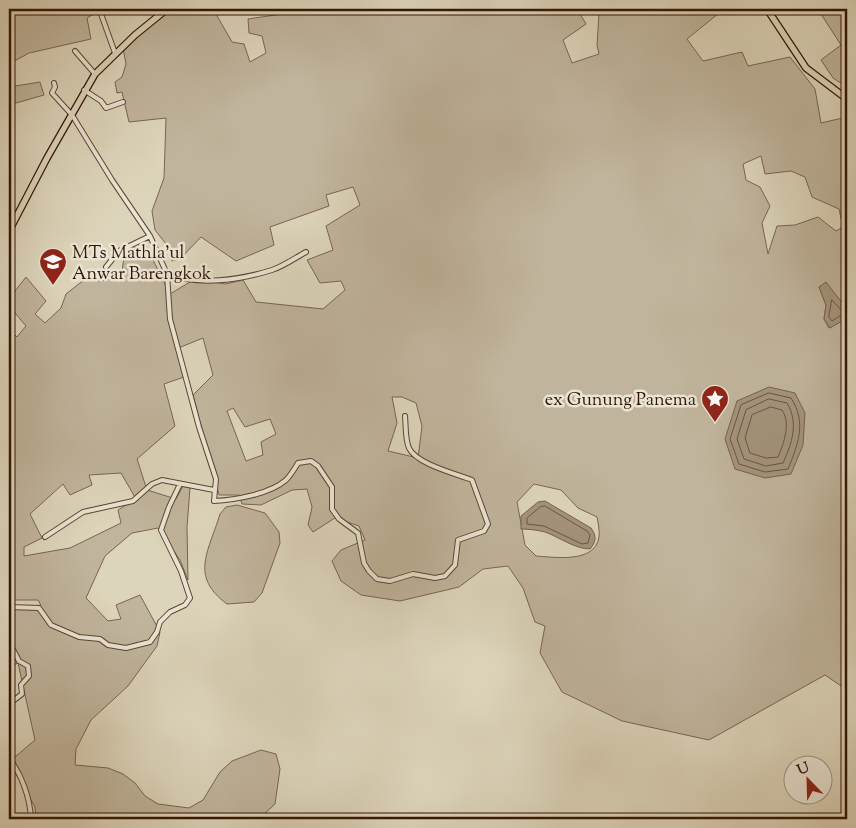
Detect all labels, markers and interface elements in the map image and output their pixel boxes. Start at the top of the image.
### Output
place label: MTs Mathla'ul Anwar Barengkok [72,241,212,288]
school or university icon: MTs Mathla'ul Anwar Barengkok [38,247,68,286]
place icon: ex Gunung Panema [700,384,730,423]
place label: ex Gunung Panema [545,388,696,414]
north arrow [784,756,834,806]
text: U [795,758,813,781]

